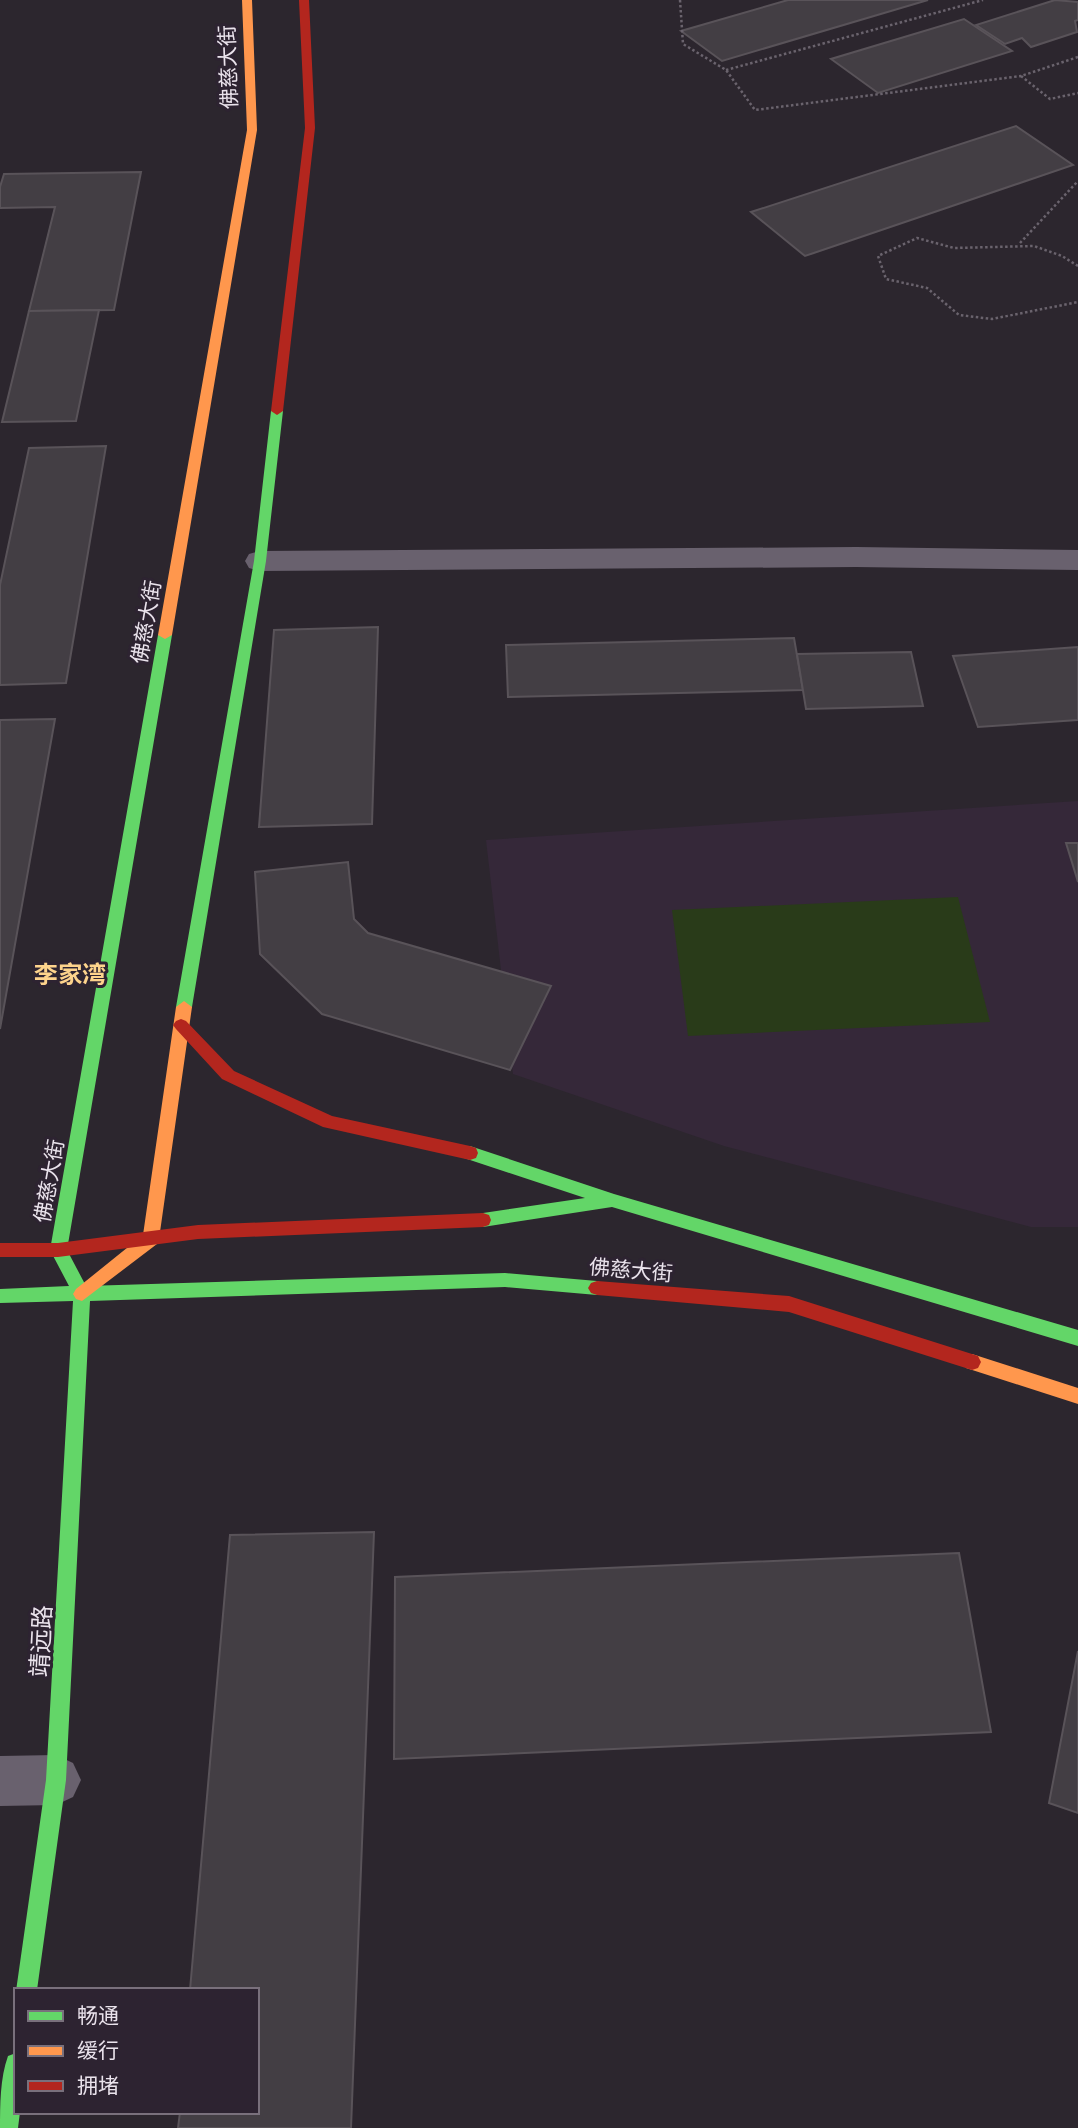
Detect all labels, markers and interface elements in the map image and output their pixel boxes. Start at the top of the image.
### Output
street label: 佛慈大街 [213,25,243,109]
street label: 佛慈大街 [125,578,167,666]
district label: 李家湾 [34,959,106,990]
street label: 佛慈大街 [28,1137,70,1225]
street label: 佛慈大街 [588,1253,674,1287]
street label: 靖远路 [24,1604,58,1678]
legend [14,1988,259,2114]
text: 畅通 [77,2002,119,2029]
text: 缓行 [77,2037,119,2064]
text: 拥堵 [77,2072,119,2099]

